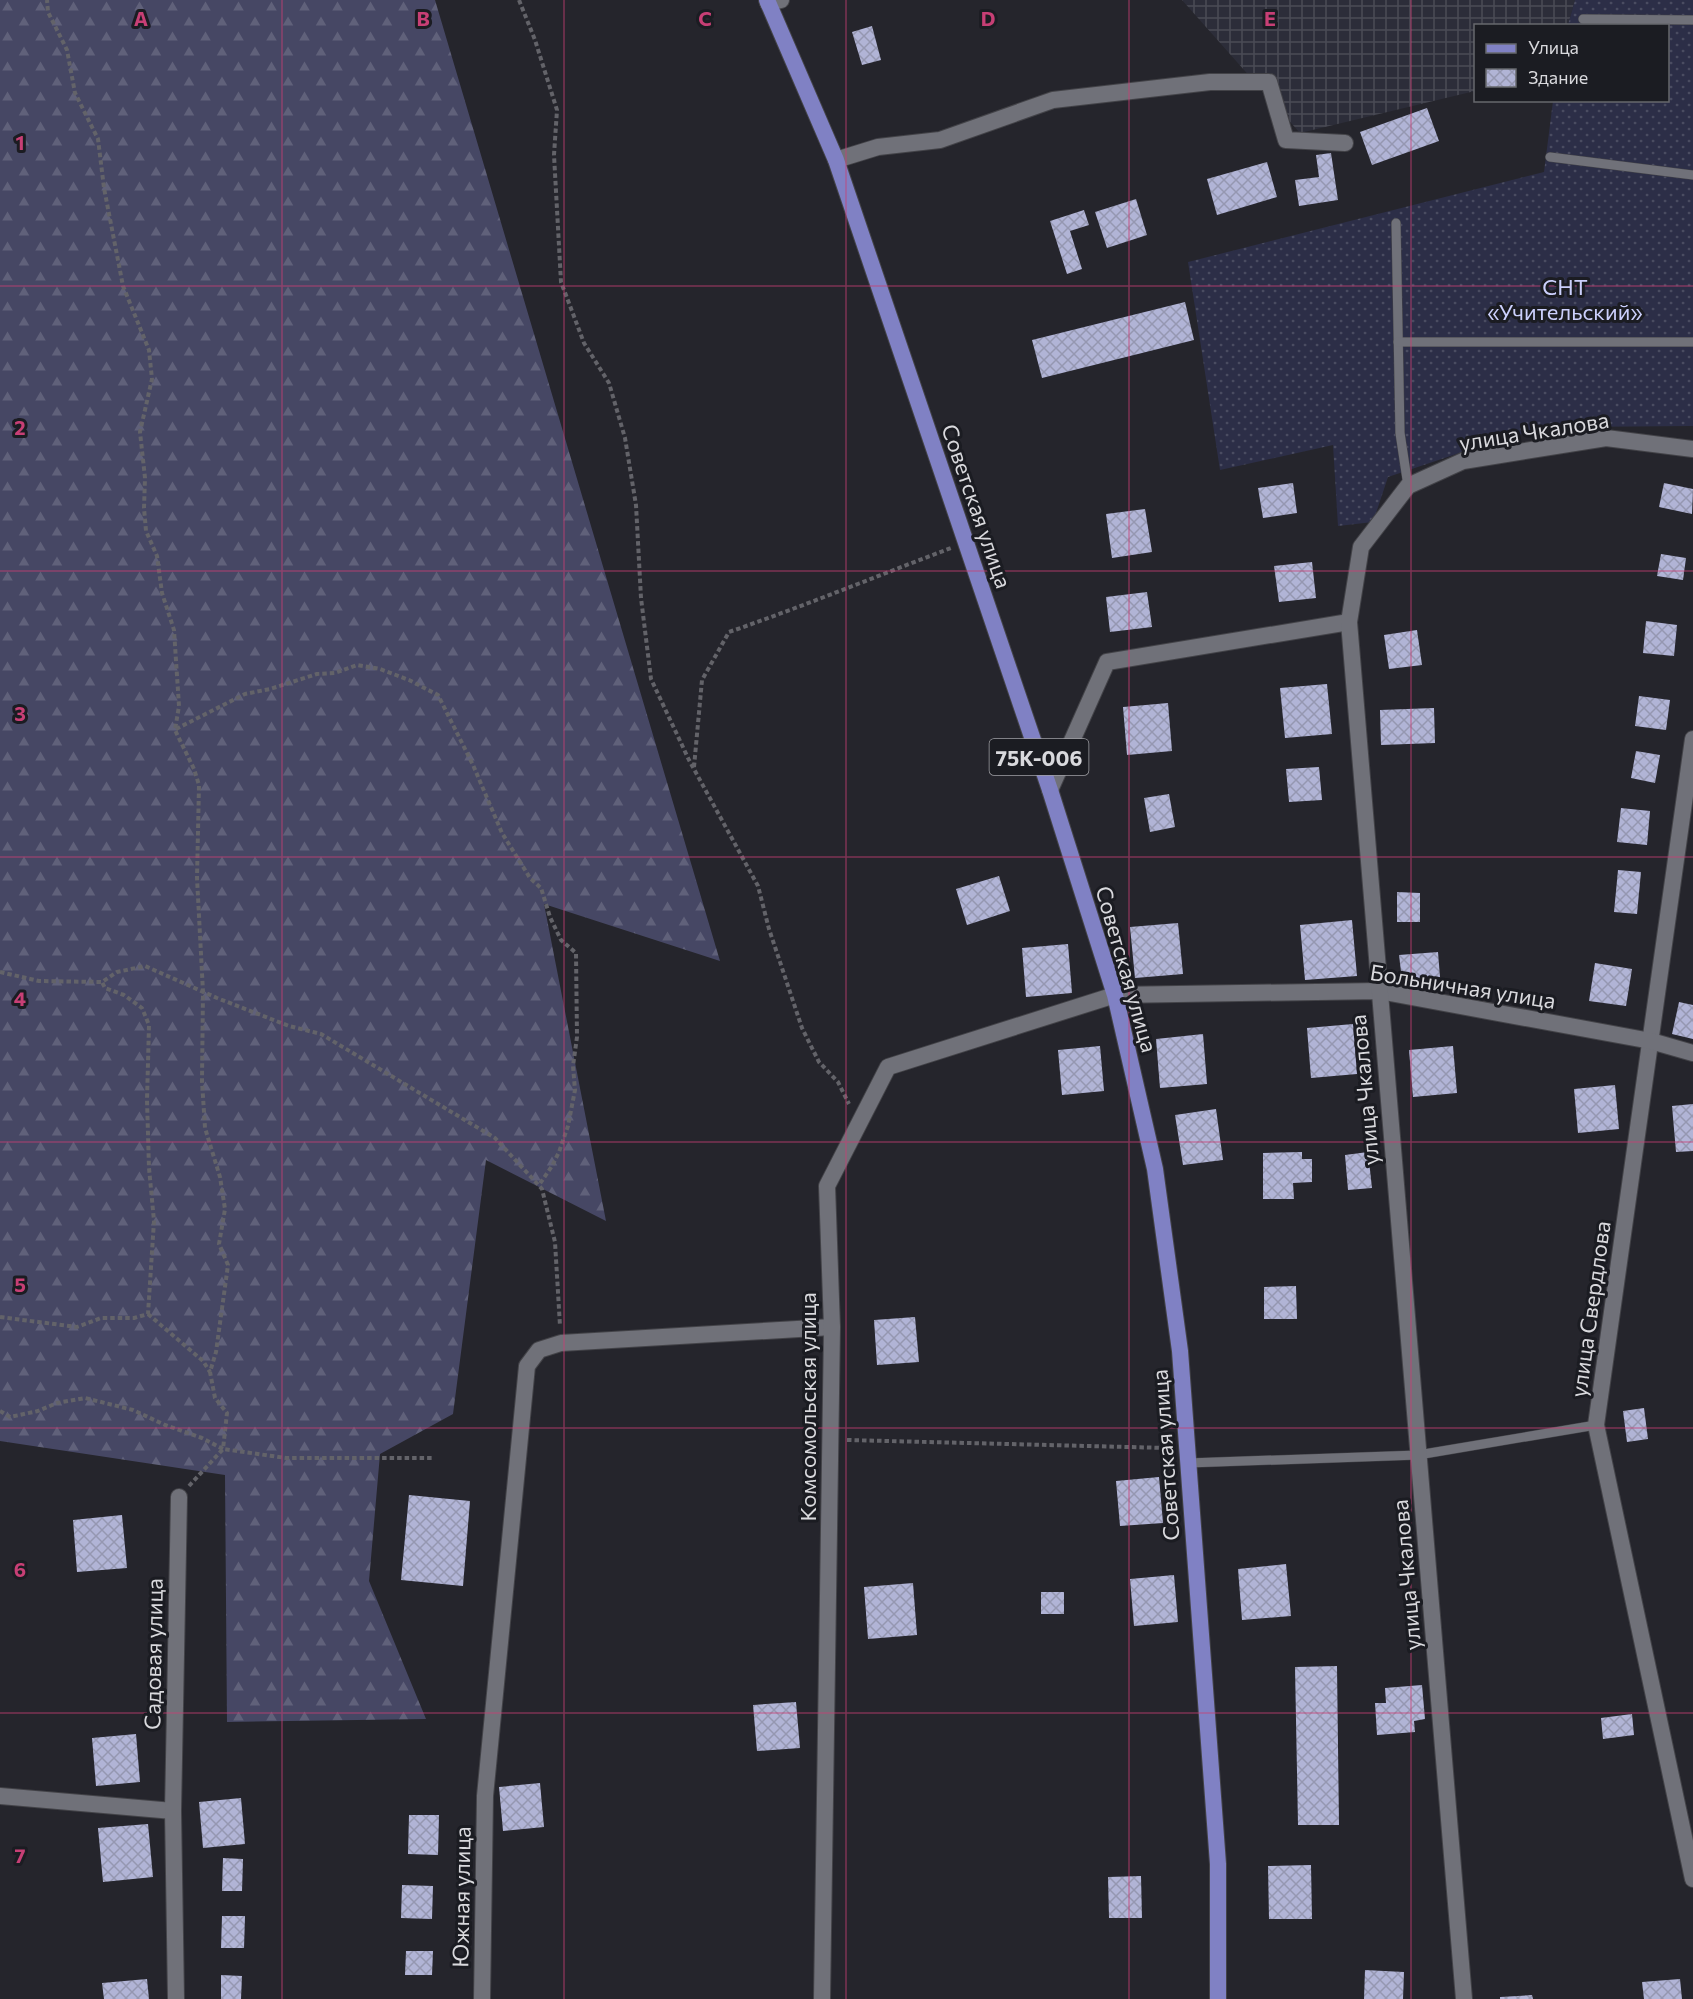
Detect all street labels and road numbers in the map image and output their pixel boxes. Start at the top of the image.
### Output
street label: улица Чкалова [1457,406,1611,456]
street label: Советская улица [936,420,1018,592]
road number: 75К-006 [990,739,1088,775]
street label: Советская улица [1090,883,1164,1055]
street label: Больничная улица [1368,958,1558,1014]
street label: улица Чкалова [1344,1013,1384,1167]
street label: улица Свердлова [1564,1219,1616,1399]
street label: Комсомольская улица [794,1292,821,1522]
street label: Советская улица [1146,1368,1184,1542]
street label: улица Чкалова [1386,1498,1426,1652]
street label: Садовая улица [138,1578,168,1730]
street label: Южная улица [446,1826,476,1968]

